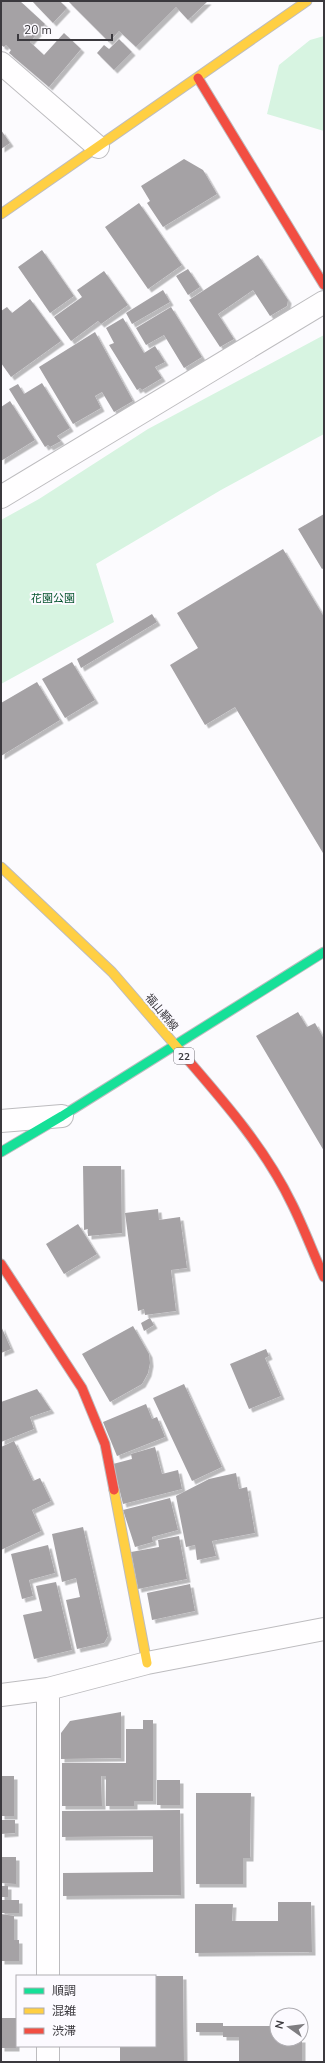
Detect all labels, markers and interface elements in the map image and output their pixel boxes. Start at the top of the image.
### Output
scale bar [18,16,112,42]
text: 20 m [24,22,52,38]
park label: 花園公園 [31,591,75,606]
street label: 福山鞆線 [142,991,182,1034]
road number: 22 [174,1048,194,1064]
legend [16,1975,156,2047]
text: 順調 [52,1983,76,1999]
text: 混雑 [52,2003,76,2019]
north arrow [269,2007,309,2047]
text: N [272,2019,288,2031]
text: 渋滞 [52,2023,76,2039]

